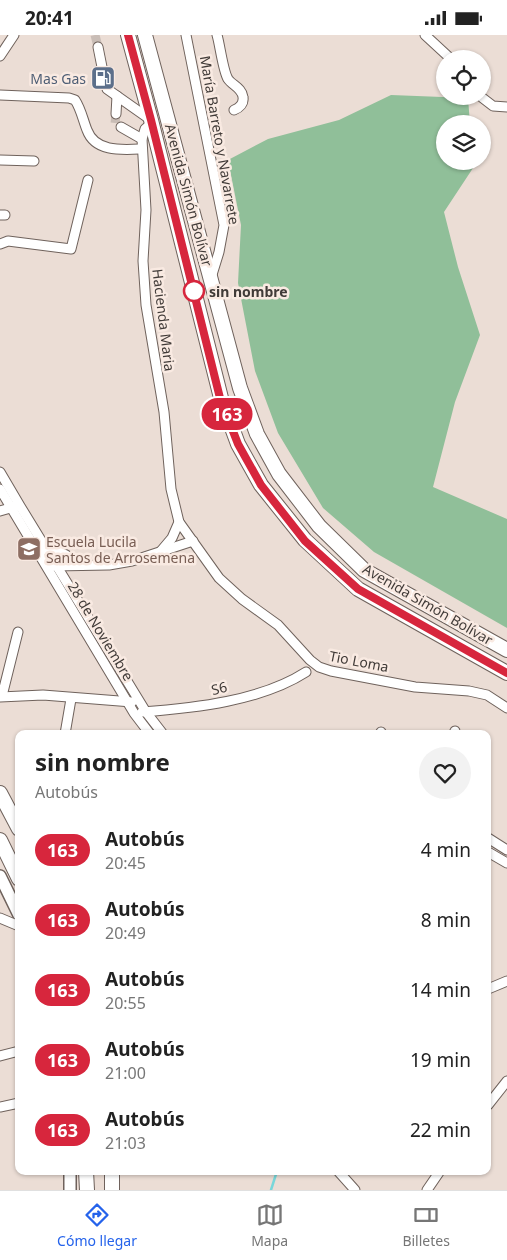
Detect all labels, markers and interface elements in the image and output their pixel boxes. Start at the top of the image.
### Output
text: 20:41 [25,5,74,31]
map controls [436,50,491,170]
button: locate [436,50,491,105]
street label: María Barreto y Navarrete [196,54,244,226]
fuel station icon: Mas Gas [90,65,116,91]
place label: Mas Gas [30,69,86,88]
button: layers [436,115,491,170]
street label: Avenida Simón Bolívar [161,122,217,269]
street label: Hacienda Maria [148,268,180,372]
marker: sin nombre [183,280,205,302]
place label: sin nombre [209,282,288,301]
line badge: 163 [198,398,256,430]
text: 163 [212,402,242,426]
place label: Escuela Lucila Santos de Arrosemena [46,532,195,567]
school or university icon: Escuela Lucila Santos de Arrosemena [16,536,42,562]
street label: Avenida Simón Bolívar [360,559,497,649]
street label: 28 de Noviembre [64,578,138,684]
street label: Tio Loma [328,646,390,676]
street label: S6 [209,677,229,699]
text: sin nombre [35,745,170,778]
button: heart [419,747,471,799]
text: Autobús [35,781,98,803]
text: Autobús [105,826,185,852]
text: 4 min [421,837,471,863]
text: 163 [47,838,78,862]
text: 20:45 [105,852,146,874]
text: Autobús [105,896,185,922]
text: 8 min [421,907,471,933]
text: 163 [47,908,78,932]
text: 20:49 [105,922,146,944]
text: Autobús [105,966,185,992]
text: 14 min [410,977,471,1003]
text: 163 [47,978,78,1002]
text: 20:55 [105,992,146,1014]
text: Autobús [105,1036,185,1062]
text: 19 min [410,1047,471,1073]
text: 163 [47,1048,78,1072]
text: 21:00 [105,1062,146,1084]
text: Autobús [105,1106,185,1132]
text: 22 min [410,1117,471,1143]
text: 163 [47,1118,78,1142]
text: 21:03 [105,1132,146,1154]
tab: Cómo llegar [57,1201,137,1250]
tab: Mapa [251,1201,288,1250]
tab: Billetes [402,1201,450,1250]

